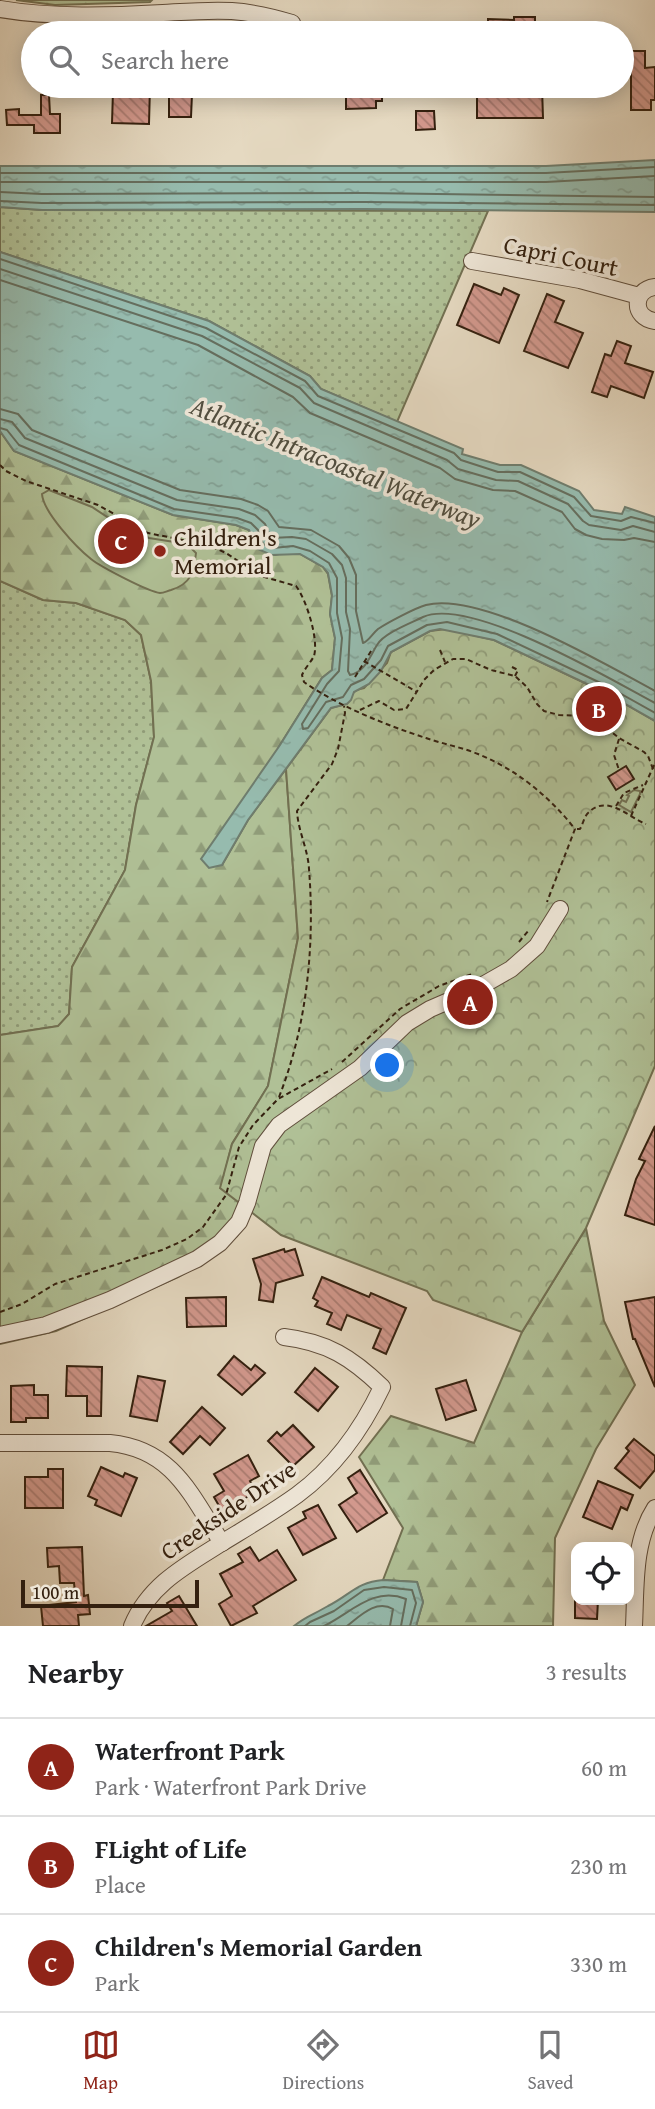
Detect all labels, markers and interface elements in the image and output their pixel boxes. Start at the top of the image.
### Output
search box [21,21,634,98]
text: Search here [101,40,229,79]
icon: search [45,41,83,79]
street label: Capri Court [501,227,622,285]
water label: Atlantic Intracoastal Waterway [184,385,487,538]
pin: C [98,515,144,567]
place label: Children's Memorial [174,520,277,583]
marker: Children's Memorial [152,543,168,559]
pin: B [576,683,622,735]
pin: A [447,976,493,1028]
your location [370,1048,404,1082]
street label: Creekside Drive [153,1452,303,1568]
map controls [571,1542,634,1605]
button: locate [571,1542,634,1605]
scale bar [21,1577,200,1609]
text: 100 m [32,1578,79,1606]
text: Nearby [28,1650,124,1694]
text: 3 results [546,1655,627,1688]
text: Waterfront Park [95,1731,285,1770]
text: A [44,1751,58,1784]
text: 60 m [581,1751,627,1784]
text: Park · Waterfront Park Drive [95,1770,367,1803]
text: FLight of Life [95,1829,247,1868]
text: B [44,1849,58,1882]
text: 230 m [570,1849,627,1882]
text: Place [95,1868,146,1901]
text: Children's Memorial Garden [95,1927,422,1966]
text: C [44,1947,58,1980]
text: 330 m [570,1947,627,1980]
text: Park [95,1966,139,1999]
tab: Map [82,2026,120,2096]
tab: Directions [283,2026,364,2096]
tab: Saved [527,2026,573,2096]

